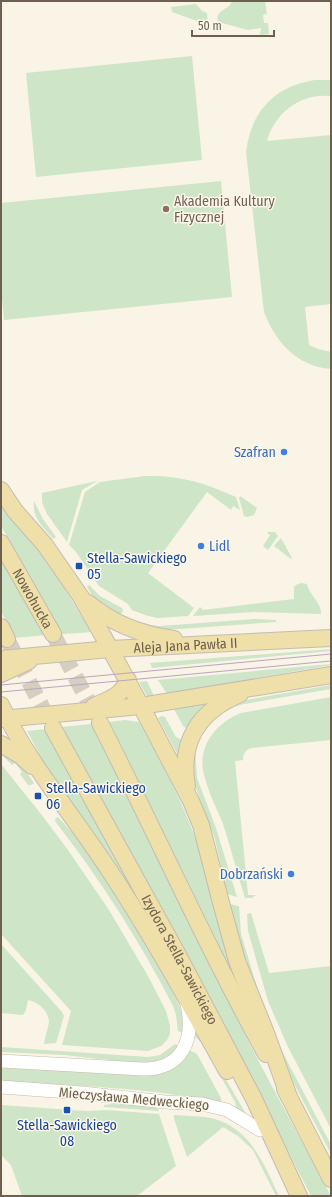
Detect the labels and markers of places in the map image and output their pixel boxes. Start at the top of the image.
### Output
place label: Akademia Kultury Fizycznej [174,193,275,226]
marker: Akademia Kultury Fizycznej [161,204,171,214]
place label: Szafran [234,444,276,461]
marker: Szafran [279,447,289,457]
place label: Lidl [209,538,230,555]
marker: Lidl [196,541,206,551]
place label: Stella-Sawickiego 05 [87,550,187,583]
marker: Stella-Sawickiego 05 [74,561,84,571]
place label: Stella-Sawickiego 06 [46,780,146,813]
marker: Stella-Sawickiego 06 [33,791,43,801]
place label: Dobrzański [220,866,283,883]
marker: Dobrzański [286,869,296,879]
marker: Stella-Sawickiego 08 [62,1105,72,1115]
place label: Stella-Sawickiego 08 [17,1117,117,1150]

